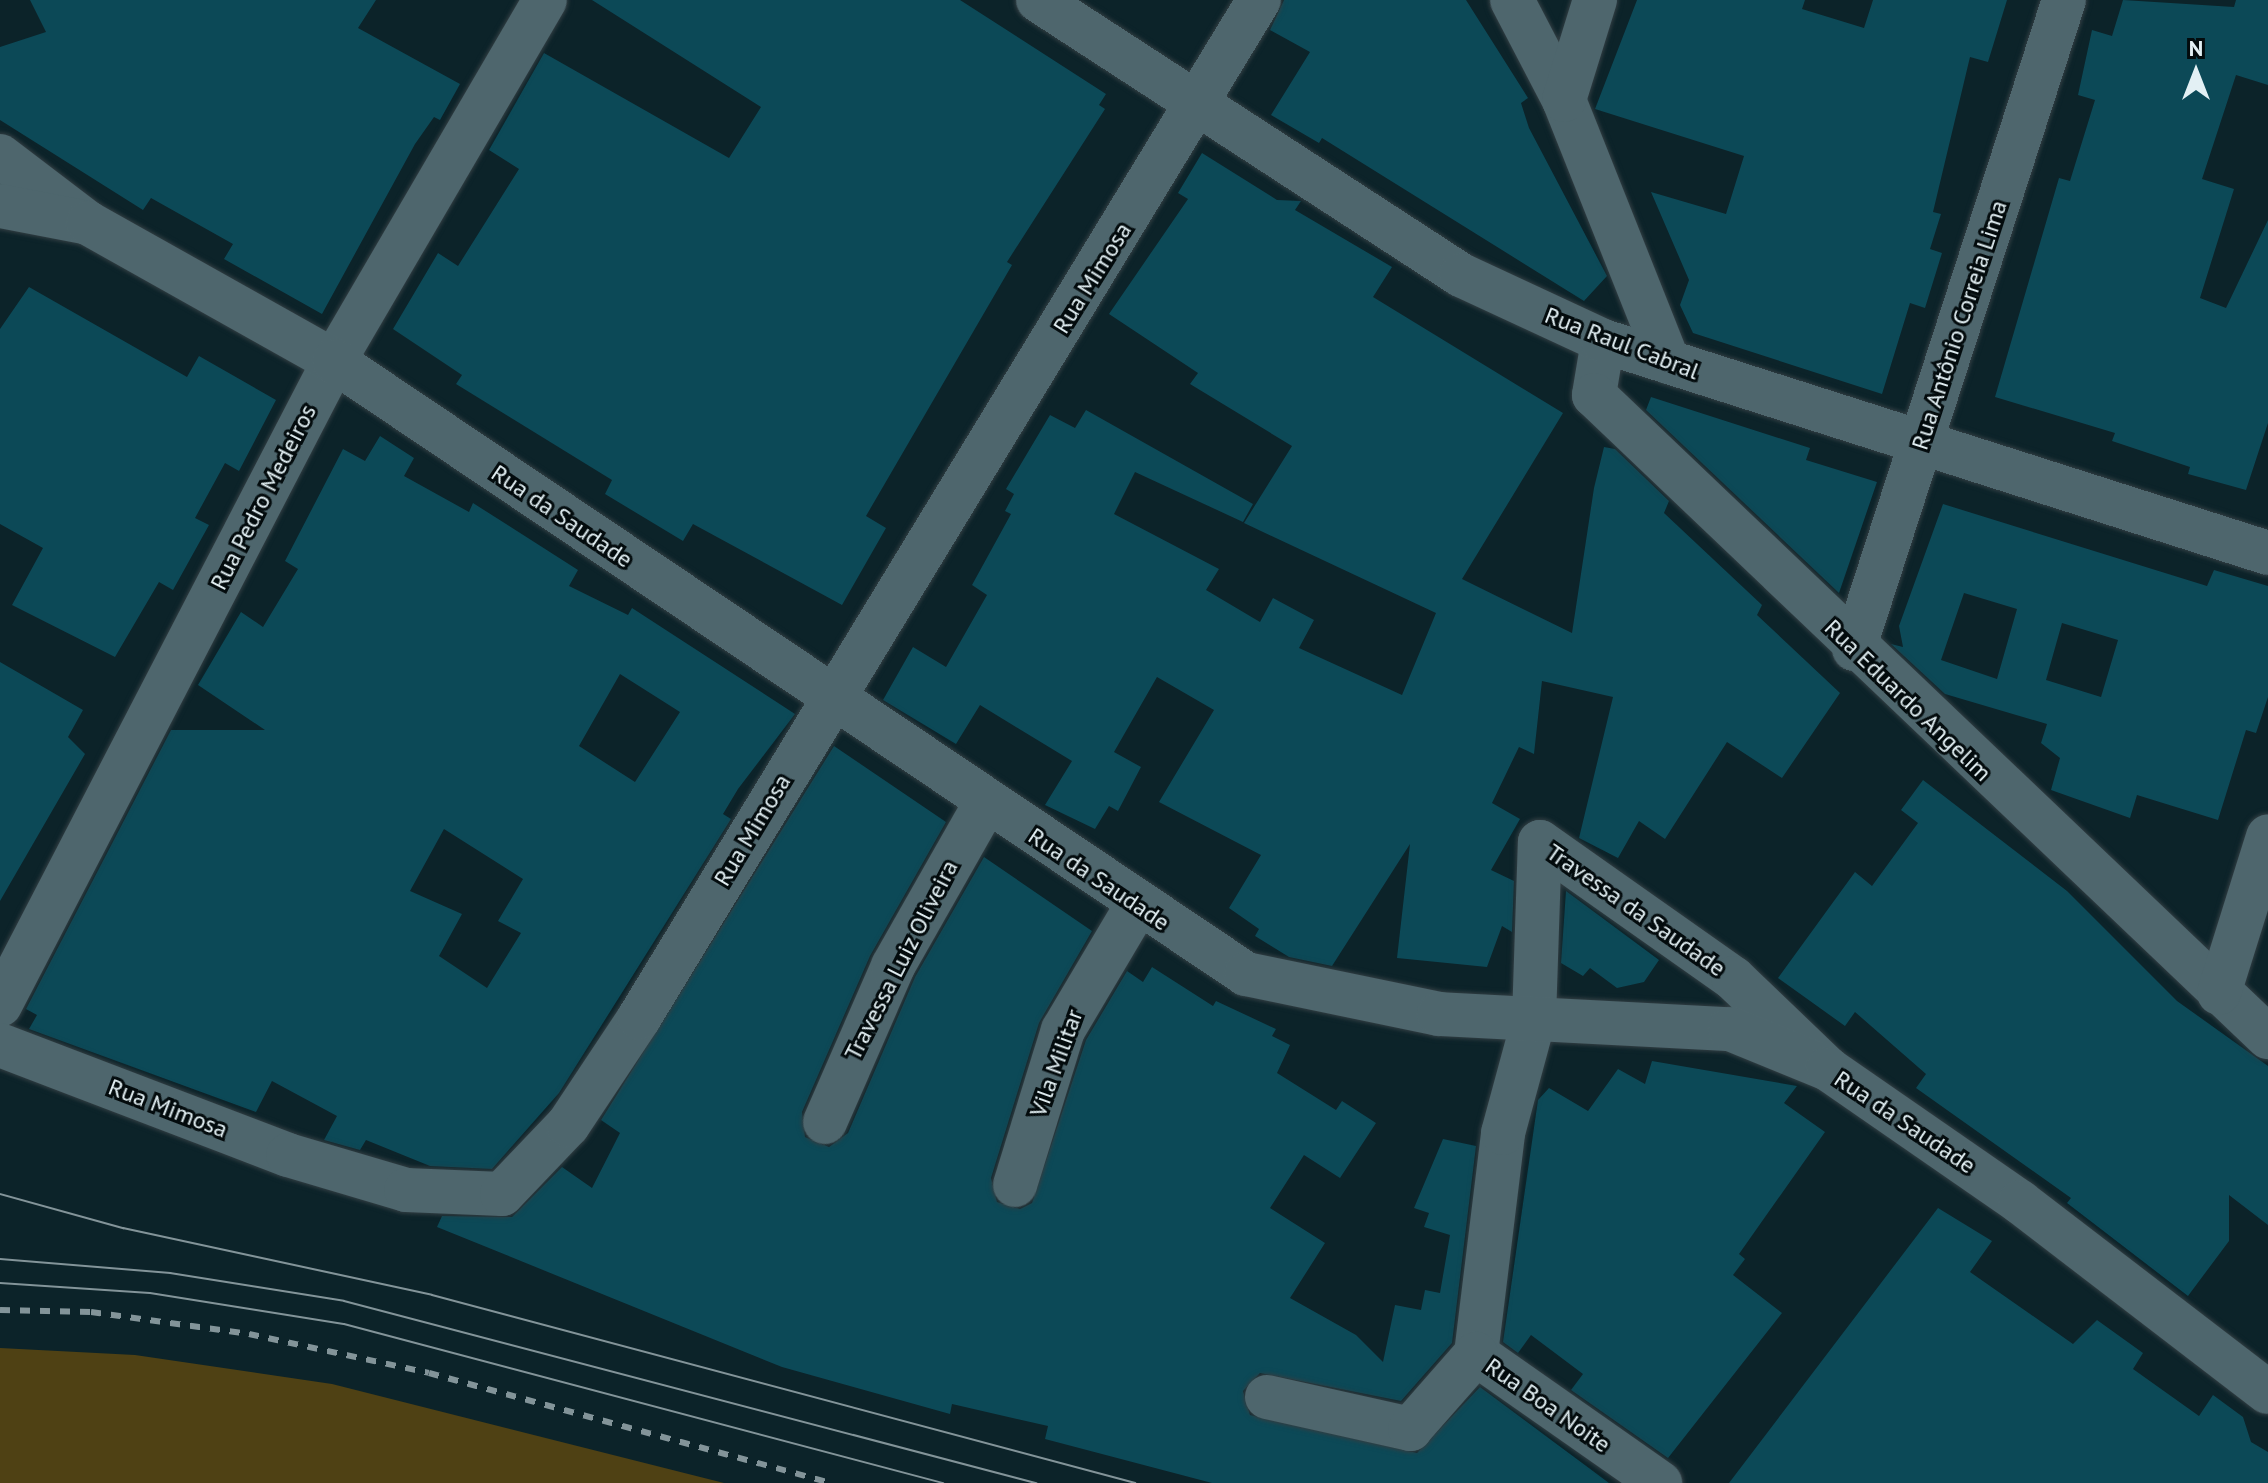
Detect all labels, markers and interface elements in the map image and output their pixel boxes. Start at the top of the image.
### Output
north arrow [2156,32,2236,112]
text: N [2189,34,2203,62]
street label: Rua Antônio Correia Lima [1905,196,2013,454]
street label: Rua Mimosa [1047,217,1137,339]
street label: Rua Raul Cabral [1541,300,1703,386]
street label: Rua Pedro Medeiros [204,399,322,595]
street label: Rua da Saudade [486,458,638,574]
street label: Rua Eduardo Angelim [1818,613,1998,787]
street label: Rua Mimosa [707,769,797,891]
street label: Rua da Saudade [1023,821,1175,937]
street label: Travessa da Saudade [1541,838,1731,982]
street label: Travessa Luiz Oliveira [838,855,964,1065]
street label: Vila Militar [1023,1005,1089,1121]
street label: Rua da Saudade [1829,1064,1981,1180]
street label: Rua Mimosa [104,1072,232,1144]
street label: Rua Boa Noite [1480,1351,1616,1459]

